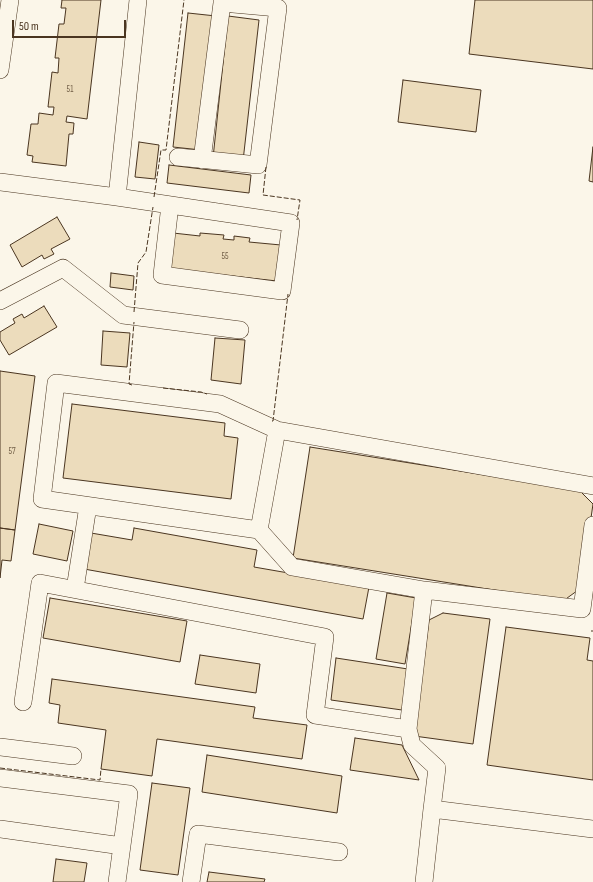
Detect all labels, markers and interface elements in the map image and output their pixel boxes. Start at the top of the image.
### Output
scale bar [14,12,128,38]
text: 50 m [19,19,39,34]
house number: 51 [67,85,73,95]
house number: 55 [221,252,229,262]
house number: 57 [8,447,16,457]

